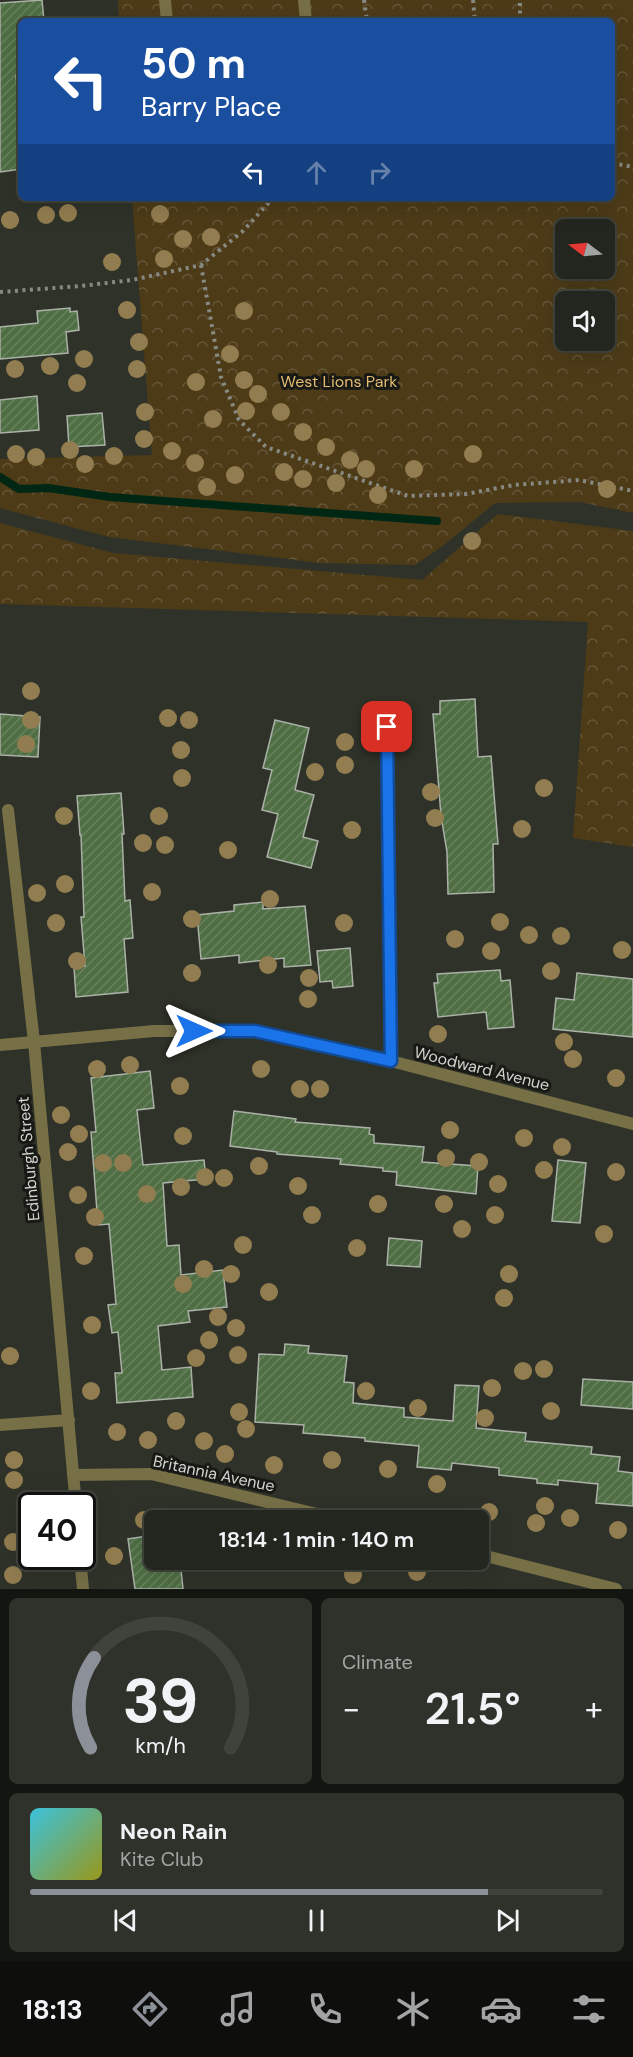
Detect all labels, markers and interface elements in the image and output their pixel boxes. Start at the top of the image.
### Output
text: 50 m [141,36,246,91]
icon: left [42,42,120,120]
text: Barry Place [141,89,281,124]
icon: left [237,156,270,189]
icon: ahead [300,156,333,189]
icon: right [363,156,396,189]
north arrow [555,219,615,279]
map controls [555,219,615,351]
button: sound [555,291,615,351]
park label: West Lions Park [281,371,397,392]
pin [361,701,412,752]
icon: arrive [370,710,403,743]
position arrow [162,999,226,1063]
street label: Woodward Avenue [412,1042,552,1095]
street label: Edinburgh Street [13,1096,44,1222]
street label: Britannia Avenue [151,1450,277,1497]
speed limit sign: 40 [18,1492,96,1570]
text: 18:14 · 1 min · 140 m [219,1525,414,1554]
text: Climate [342,1649,413,1675]
text: 39 [123,1660,198,1741]
text: 21.5° [424,1679,521,1738]
text: − [342,1687,360,1730]
text: + [585,1687,603,1730]
text: km/h [135,1732,186,1760]
text: Neon Rain [120,1817,227,1846]
text: Kite Club [120,1846,204,1872]
icon: previous [109,1904,142,1937]
icon: pause [300,1904,333,1937]
icon: next [491,1904,524,1937]
icon: directions [129,1988,171,2030]
icon: music [217,1988,259,2030]
icon: phone [304,1988,346,2030]
icon: climate [392,1988,434,2030]
icon: car [480,1988,522,2030]
icon: filters [568,1988,610,2030]
text: 18:13 [23,1992,83,2027]

